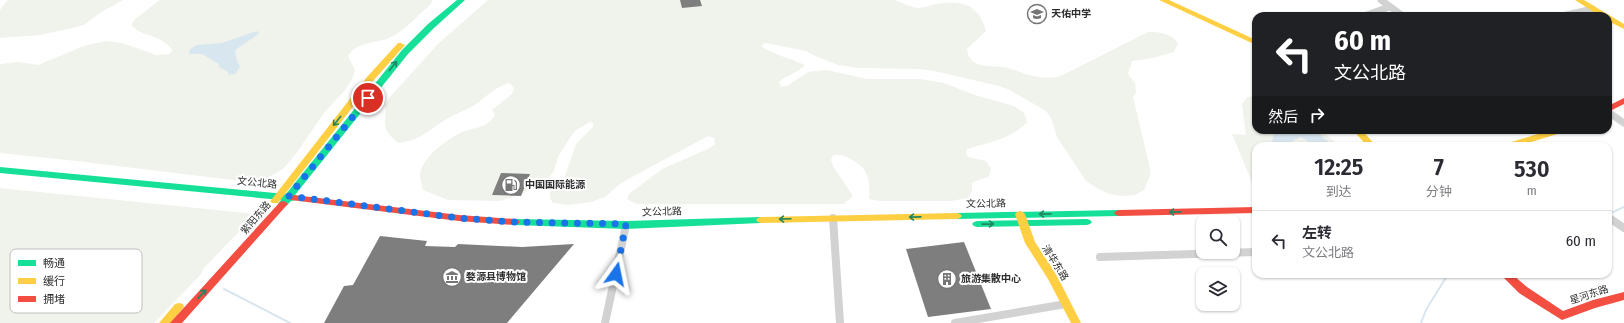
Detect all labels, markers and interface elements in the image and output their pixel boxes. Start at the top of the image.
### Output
school or university icon: 天佑中学 [1026,3,1048,25]
place label: 天佑中学 [1051,8,1091,20]
text: 60 m [1334,24,1391,57]
icon: left [1268,28,1320,80]
one-way arrow [389,61,398,72]
text: 文公北路 [1334,62,1406,84]
pin [351,81,385,115]
icon: arrive [357,87,379,109]
icon: right [1306,104,1328,126]
text: 然后 [1268,108,1298,126]
one-way arrow [333,116,342,127]
text: 12:25 [1314,153,1363,181]
text: 7 [1434,153,1444,181]
text: 530 [1514,155,1550,183]
fuel station icon: 中国国际能源 [500,174,522,196]
street label: 文公北路 [236,175,278,191]
place label: 中国国际能源 [525,178,586,191]
text: m [1527,183,1537,198]
text: 到达 [1326,184,1352,199]
text: 分钟 [1426,184,1452,199]
street label: 文公北路 [966,198,1006,210]
street label: 紫阳东路 [238,199,274,237]
street label: 文公北路 [642,205,682,219]
one-way arrow [1169,208,1182,216]
one-way arrow [1039,210,1052,218]
one-way arrow [909,213,922,220]
map controls [1196,215,1240,311]
button: search [1196,215,1240,259]
one-way arrow [779,216,792,223]
one-way arrow [981,220,994,228]
text: 左转 [1302,224,1332,242]
icon: left [1268,230,1290,252]
text: 60 m [1566,232,1596,250]
street label: 清华东路 [1039,243,1071,283]
text: 文公北路 [1302,245,1354,260]
legend [10,249,142,313]
position arrow [595,253,637,295]
text: 畅通 [43,257,65,270]
museum icon: 婺源县博物馆 [441,266,463,288]
button: layers [1196,267,1240,311]
building icon: 旅游集散中心 [936,268,958,290]
place label: 婺源县博物馆 [466,270,526,283]
place label: 旅游集散中心 [961,272,1021,285]
text: 缓行 [43,275,65,288]
street label: 星河东路 [1568,283,1610,307]
one-way arrow [197,289,206,299]
text: 拥堵 [43,293,65,306]

